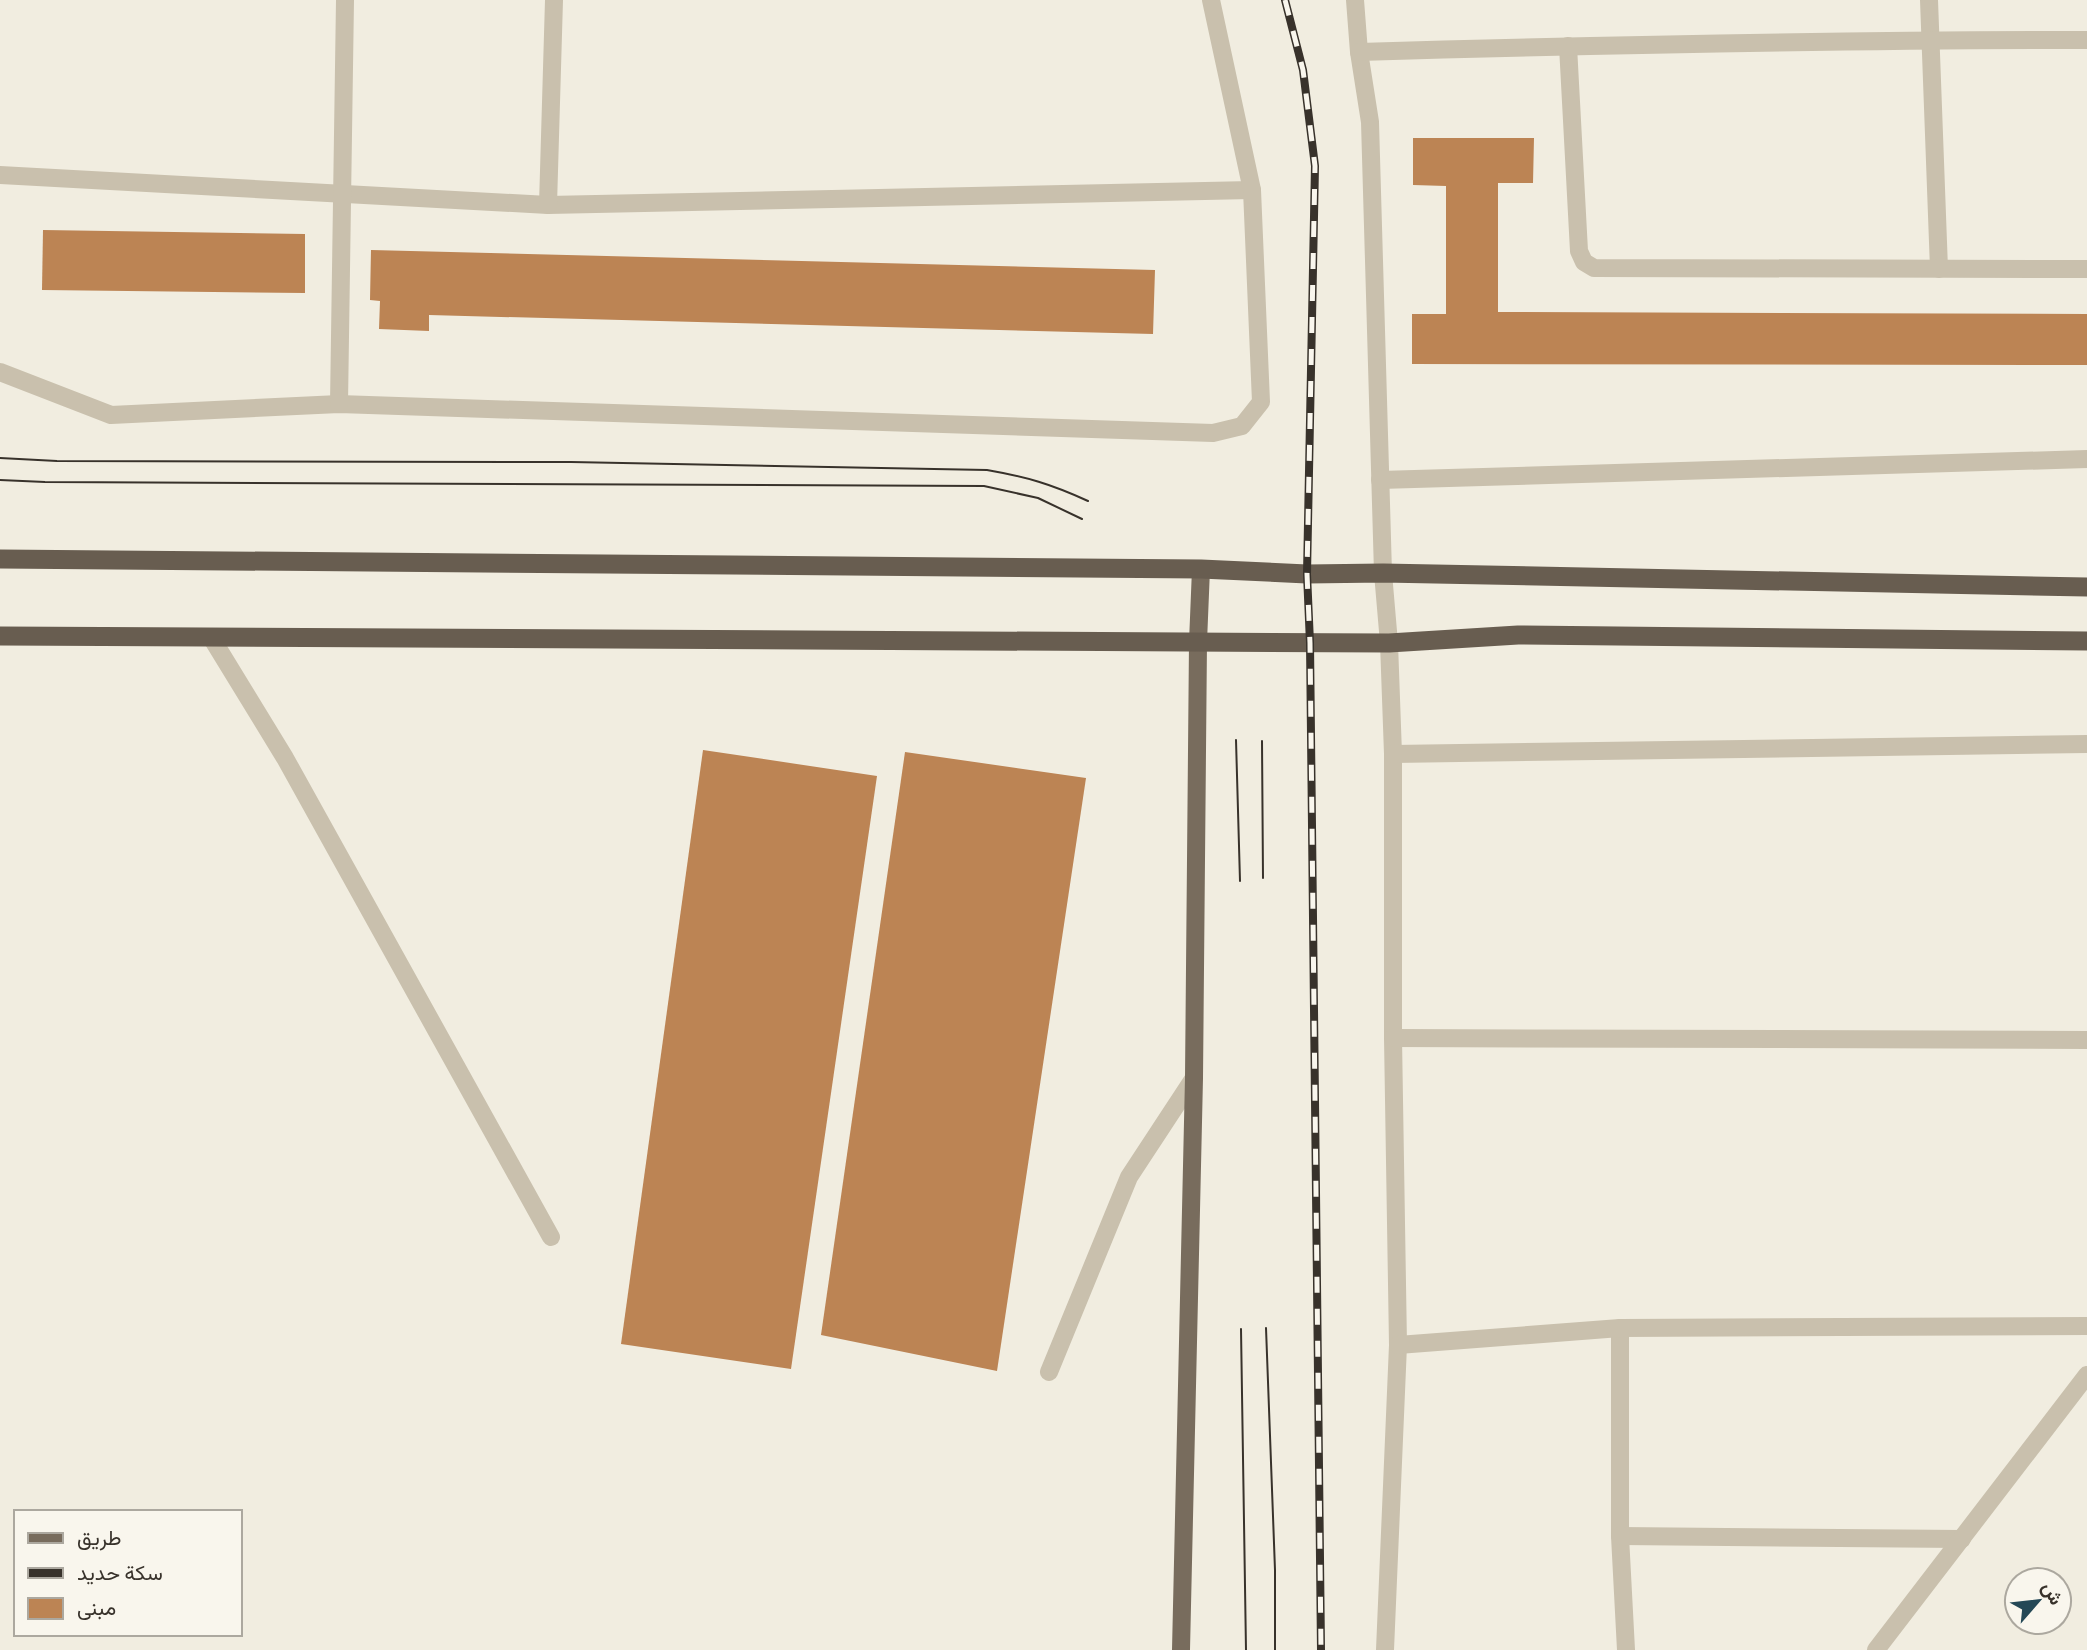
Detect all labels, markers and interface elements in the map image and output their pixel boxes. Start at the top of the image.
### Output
legend [14,1510,242,1636]
text: طريق [77,1525,122,1551]
text: سكة حديد [77,1560,163,1586]
north arrow [2003,1566,2073,1636]
text: ش [2036,1578,2068,1609]
text: مبنى [77,1595,116,1621]

